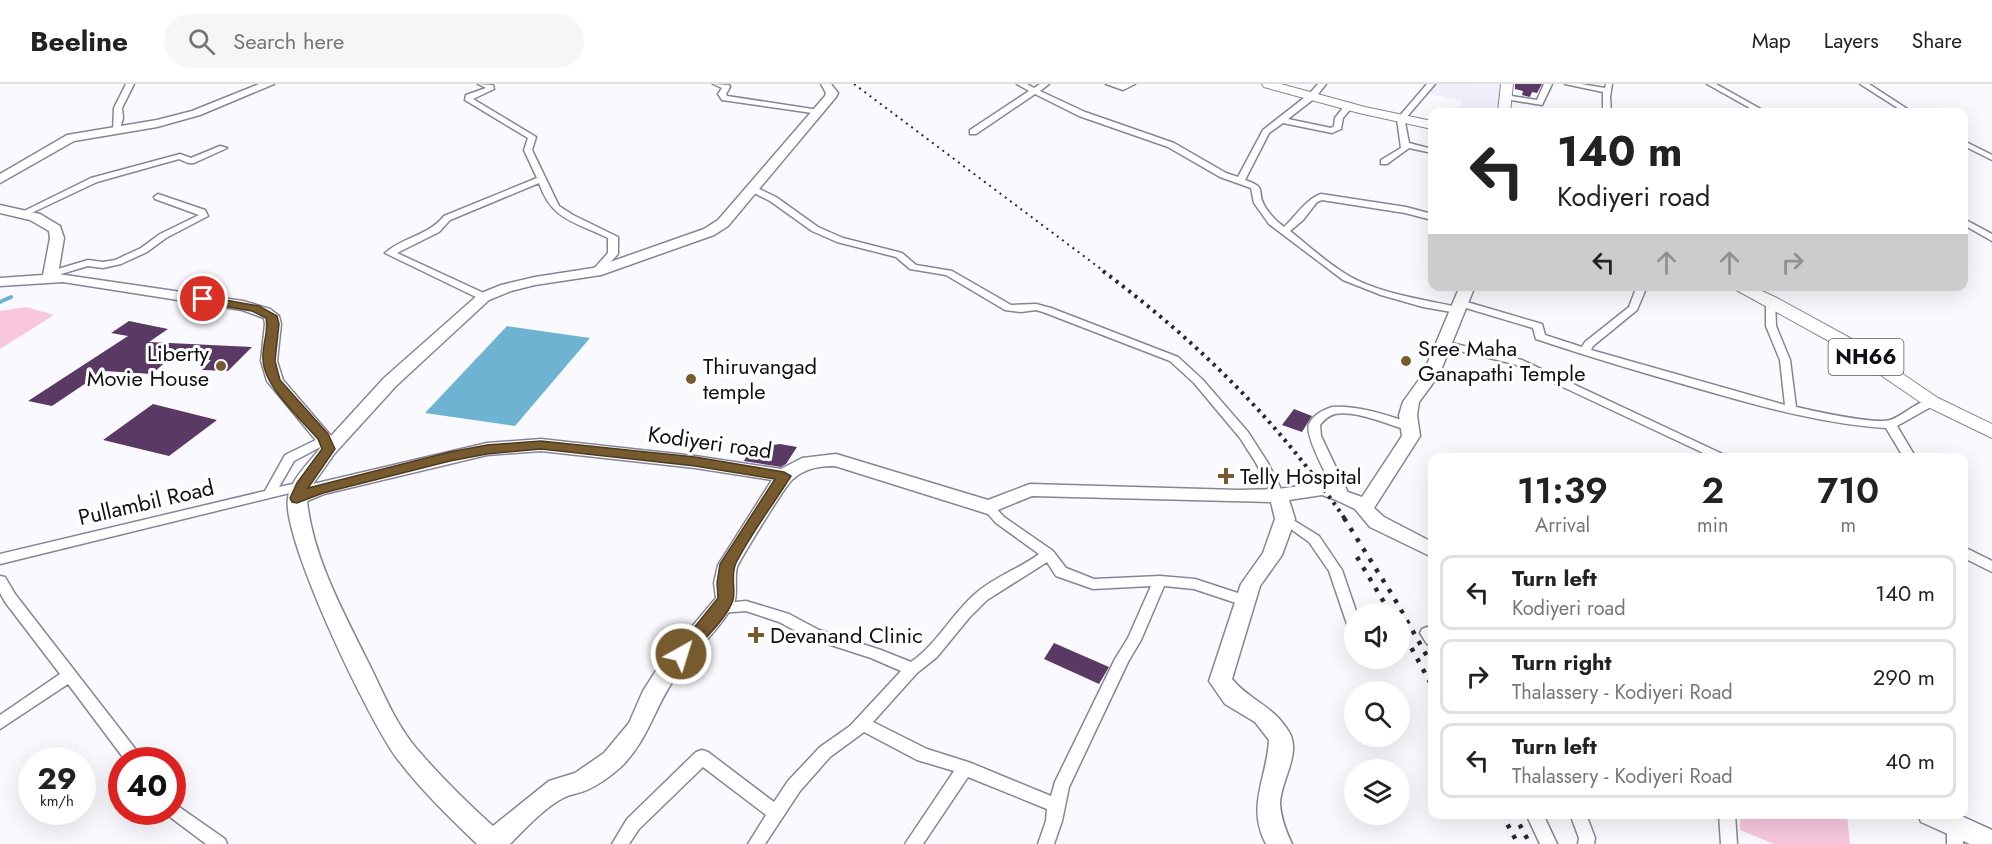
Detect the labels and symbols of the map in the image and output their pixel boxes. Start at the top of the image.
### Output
pin [177,273,228,324]
place label: Sree Maha Ganapathi Temple [1418,332,1586,389]
place label: Liberty Movie House [87,337,209,394]
road number: NH66 [1828,339,1904,375]
place label: Thiruvangad temple [703,350,817,407]
marker: Sree Maha Ganapathi Temple [1399,354,1413,368]
marker: Liberty Movie House [214,359,228,373]
marker: Thiruvangad temple [684,372,698,386]
street label: Kodiyeri road [646,417,774,467]
place label: Telly Hospital [1240,460,1362,492]
marker: Telly Hospital [1217,467,1235,485]
street label: Pullambil Road [75,471,217,533]
place label: Devanand Clinic [770,619,923,651]
position arrow [649,622,713,686]
marker: Devanand Clinic [747,626,765,644]
speed limit sign: 40 [108,747,186,825]

